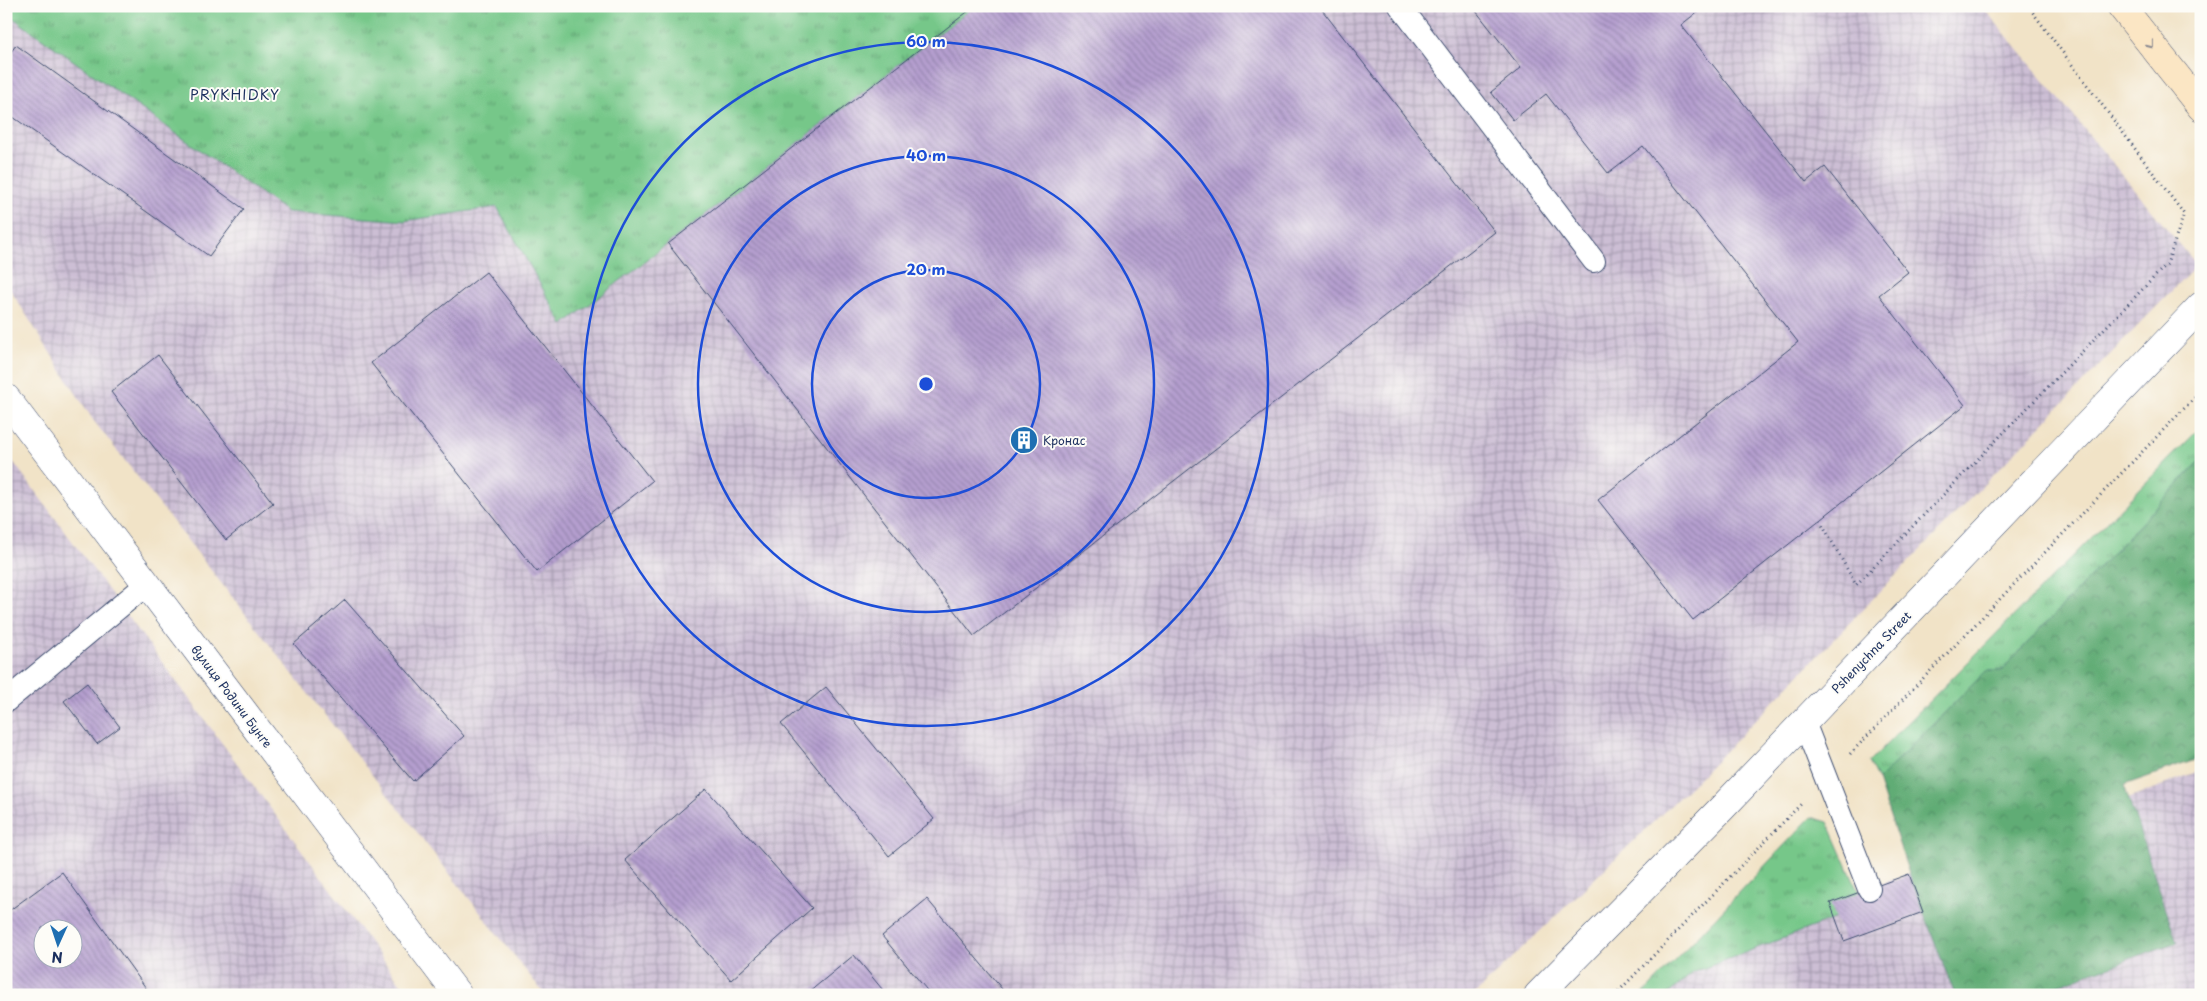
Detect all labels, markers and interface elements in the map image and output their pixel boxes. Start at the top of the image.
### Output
text: 60 m [906,29,946,52]
one-way arrow [2146,39,2155,48]
district label: PRYKHIDKY [190,84,280,105]
text: 40 m [906,143,946,166]
text: 20 m [907,257,945,280]
centre of rings [917,375,935,393]
building icon: Кронас [1009,425,1039,455]
place label: Кронас [1043,431,1086,449]
street label: Pshenychna Street [1827,607,1915,697]
street label: вулиця Родини Бунґе [187,641,277,751]
north arrow [32,918,82,968]
text: N [51,947,63,968]

